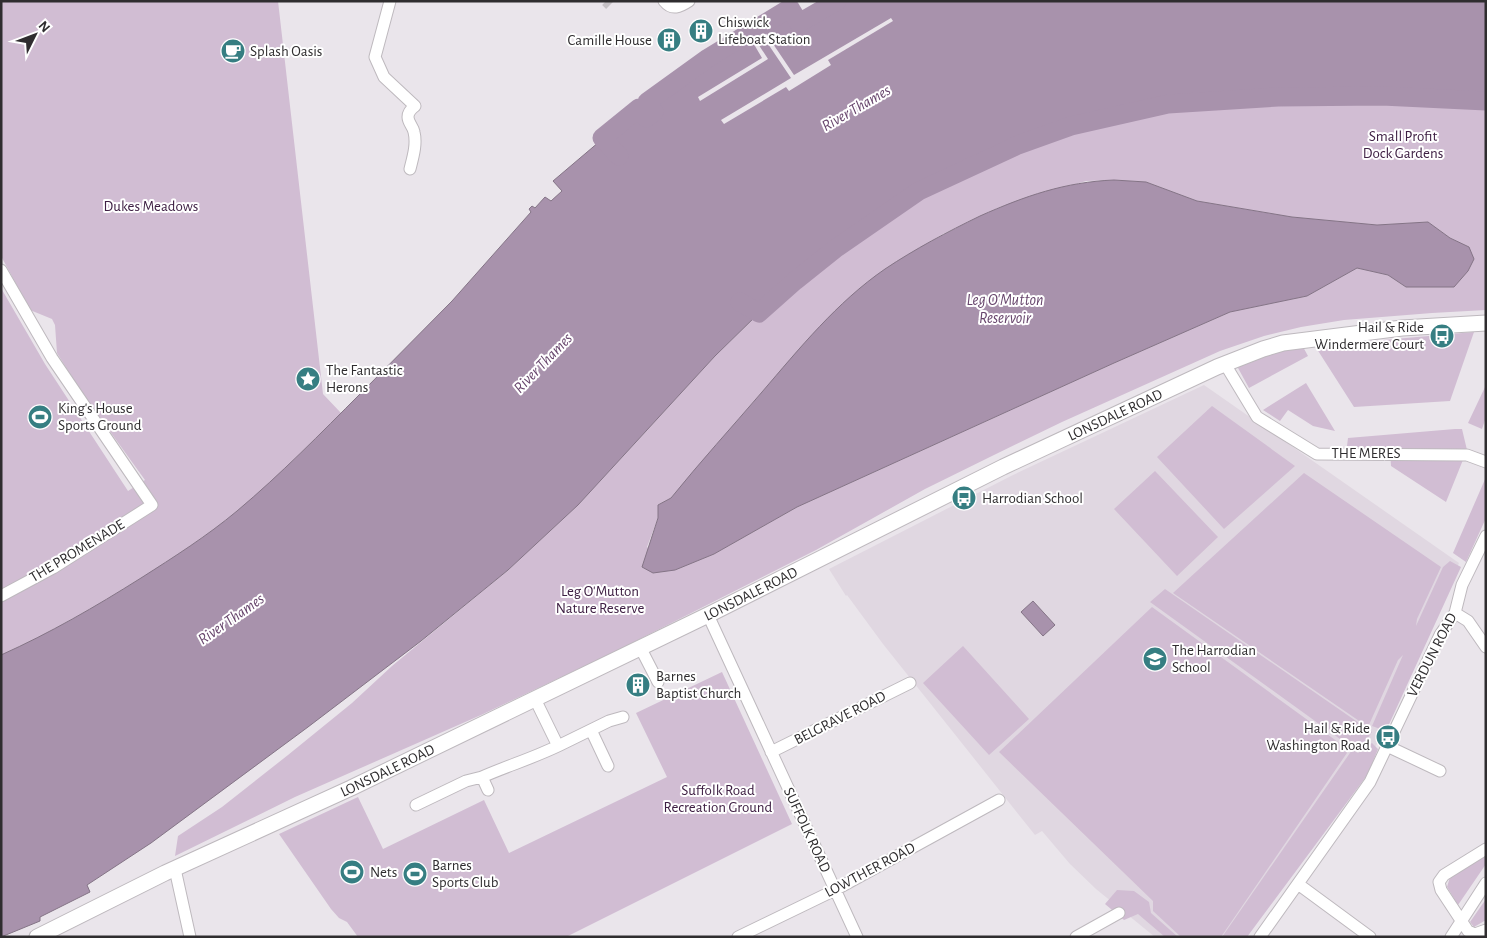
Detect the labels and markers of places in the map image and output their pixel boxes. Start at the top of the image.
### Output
place label: Chiswick Lifeboat Station [718,15,811,47]
building icon: Chiswick Lifeboat Station [688,18,714,44]
building icon: Camille House [656,27,682,53]
place label: Camille House [568,33,652,48]
cafe icon: Splash Oasis [220,38,246,64]
place label: Splash Oasis [250,44,322,59]
place label: Hail & Ride Windermere Court [1315,320,1424,352]
bus stop icon: Hail & Ride Windermere Court [1429,323,1455,349]
place label: The Fantastic Herons [326,363,403,395]
place icon: The Fantastic Herons [295,366,321,392]
place label: King's House Sports Ground [58,401,142,433]
sports icon: King's House Sports Ground [27,404,53,430]
bus stop icon: Harrodian School [951,485,977,511]
place label: Harrodian School [982,491,1083,506]
place label: The Harrodian School [1172,643,1256,675]
school or university icon: The Harrodian School [1142,646,1168,672]
place label: Barnes Baptist Church [656,669,741,701]
building icon: Barnes Baptist Church [625,672,651,698]
place label: Hail & Ride Washington Road [1267,721,1370,753]
bus stop icon: Hail & Ride Washington Road [1375,724,1401,750]
place label: Barnes Sports Club [432,858,499,890]
sports icon: Nets [339,859,365,885]
sports icon: Barnes Sports Club [402,861,428,887]
place label: Nets [370,865,397,880]

